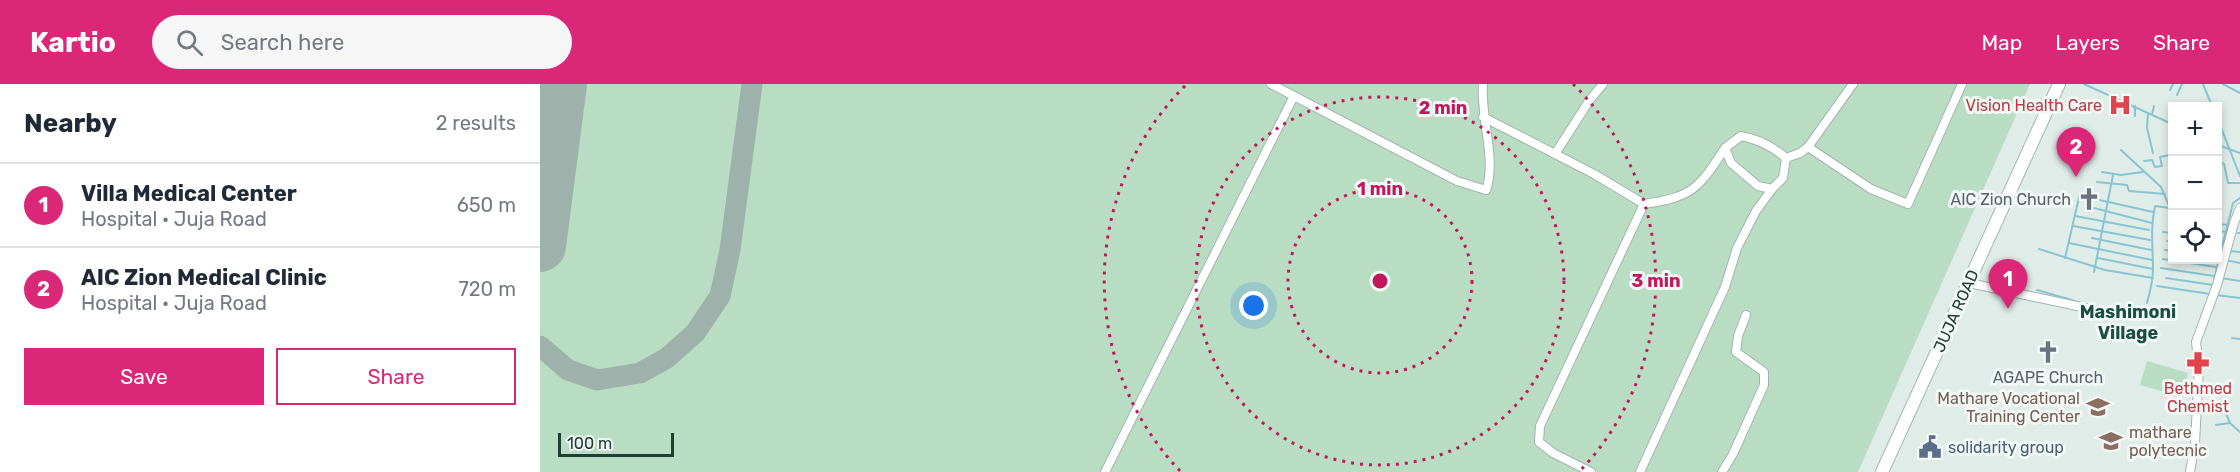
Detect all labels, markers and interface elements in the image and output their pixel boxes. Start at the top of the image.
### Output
search box [152,15,572,69]
text: Kartio [30,26,116,59]
icon: search [173,26,206,59]
text: Search here [221,29,344,56]
text: Map [1981,30,2022,55]
text: Layers [2055,30,2120,55]
text: Share [2153,30,2210,55]
hospital icon: Vision Health Care [2107,92,2133,118]
place label: Vision Health Care [1965,96,2102,115]
text: 2 min [1419,97,1467,119]
map controls [2168,102,2222,264]
button: + [2168,102,2222,156]
text: Nearby [24,108,117,139]
text: 2 results [436,111,516,135]
pin: 2 [2056,128,2096,177]
button: − [2168,156,2222,210]
text: 1 min [1357,178,1403,200]
text: Villa Medical Center [81,180,297,207]
church icon: AIC Zion Church [2076,186,2102,212]
place label: AIC Zion Church [1951,190,2071,209]
text: 1 [39,193,48,217]
text: 650 m [457,193,516,217]
text: Hospital · Juja Road [81,207,267,231]
button: locate [2168,210,2222,264]
pin: 1 [1988,260,2028,309]
text: AIC Zion Medical Clinic [81,264,327,291]
street label: JUJA ROAD [1929,267,1983,355]
text: 3 min [1632,270,1680,292]
centre of rings [1370,271,1390,291]
text: 2 [37,277,50,301]
text: 720 m [459,277,516,301]
text: Hospital · Juja Road [81,291,267,315]
your location [1239,291,1268,320]
district label: Mashimoni Village [2080,301,2176,344]
church icon: AGAPE Church [2035,339,2061,365]
button: Save [24,348,264,405]
button: Share [276,348,516,405]
pharmacy icon: Bethmed Chemist [2185,350,2211,376]
place label: AGAPE Church [1993,368,2103,387]
place label: Bethmed Chemist [2164,379,2232,416]
place label: Mathare Vocational Training Center [1937,389,2080,426]
school or university icon: Mathare Vocational Training Center [2085,394,2111,420]
place label: mathare polytecnic [2129,423,2207,460]
school or university icon: mathare polytecnic [2098,428,2124,454]
scale bar [558,430,674,458]
text: 100 m [567,434,612,453]
public building icon: solidarity group [1917,434,1943,460]
place label: solidarity group [1948,438,2064,457]

